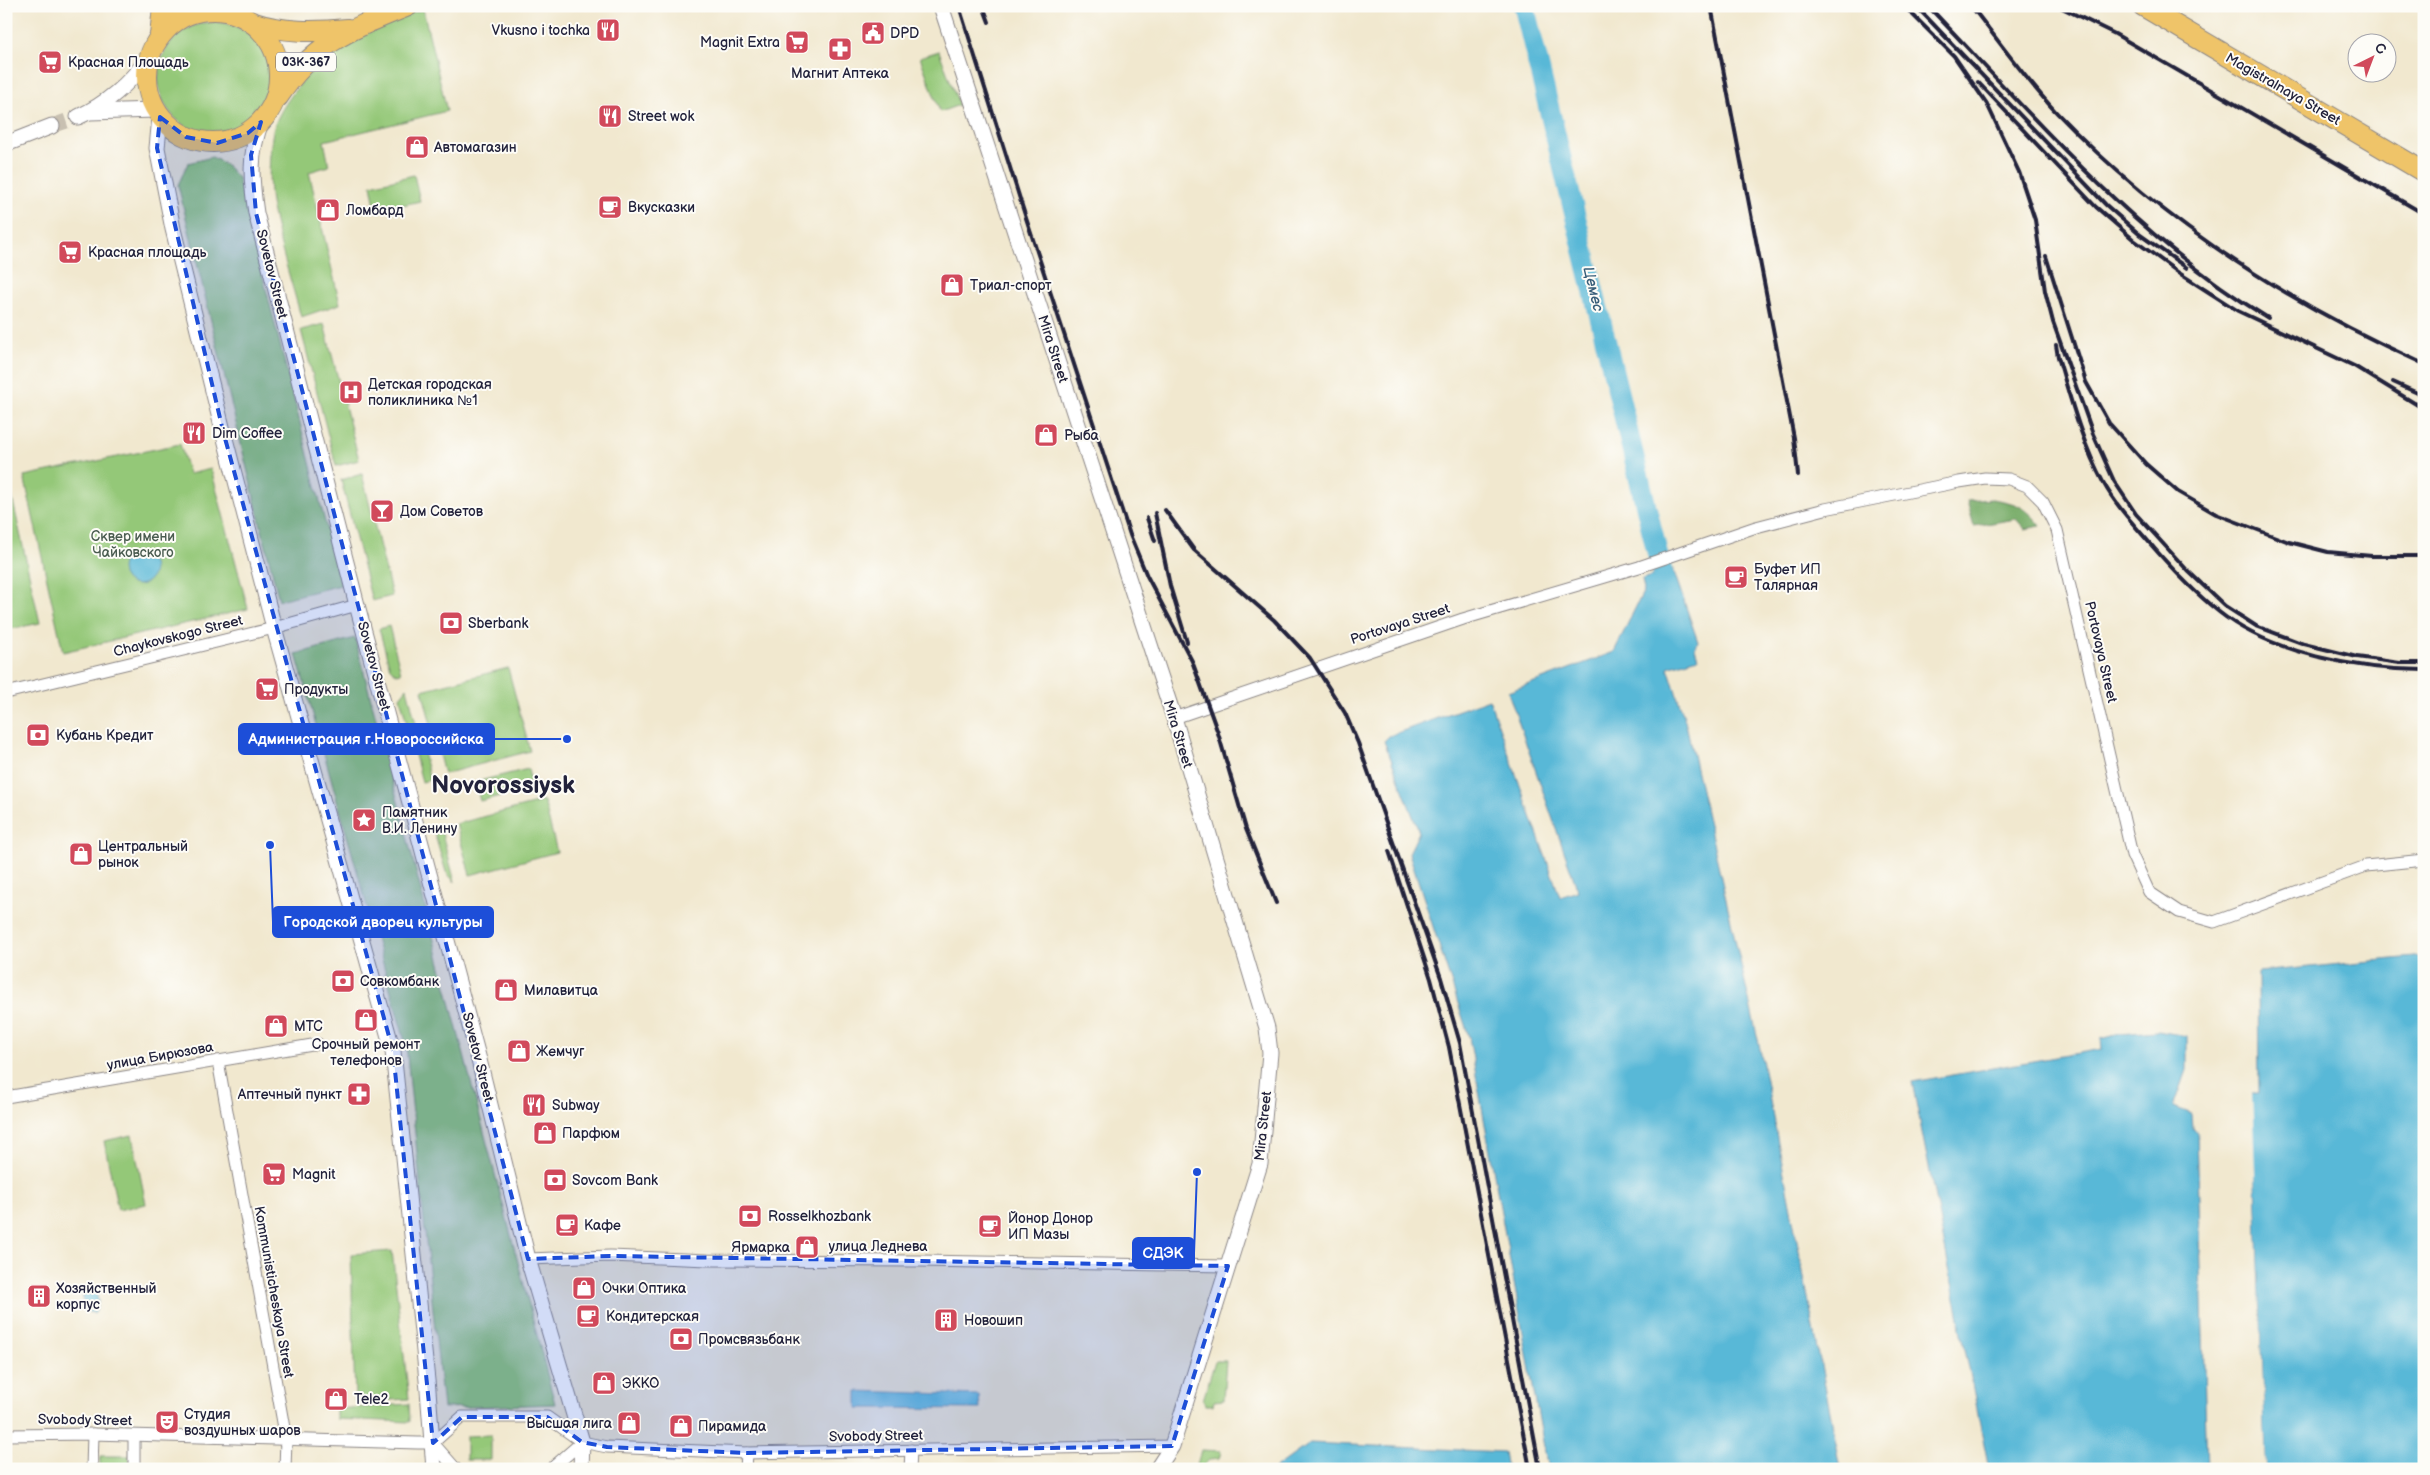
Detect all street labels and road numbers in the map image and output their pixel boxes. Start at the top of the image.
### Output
street label: Magistralnaya Street [2222,49,2344,129]
road number: 03К-367 [276,52,336,72]
street label: Sovetov Street [253,227,291,321]
street label: Mira Street [1034,313,1072,386]
street label: Portovaya Street [1348,600,1452,648]
street label: Portovaya Street [2081,600,2121,705]
street label: Chaykovskogo Street [112,612,245,660]
street label: Sovetov Street [354,620,394,713]
street label: Mira Street [1160,698,1197,771]
street label: Sovetov Street [459,1010,497,1104]
street label: улица Бирюзова [105,1038,215,1074]
street label: Mira Street [1251,1090,1275,1162]
street label: Kommunisticheskaya Street [251,1205,298,1380]
street label: улица Леднева [828,1238,928,1255]
street label: Svobody Street [38,1411,133,1429]
street label: Svobody Street [829,1427,924,1445]

